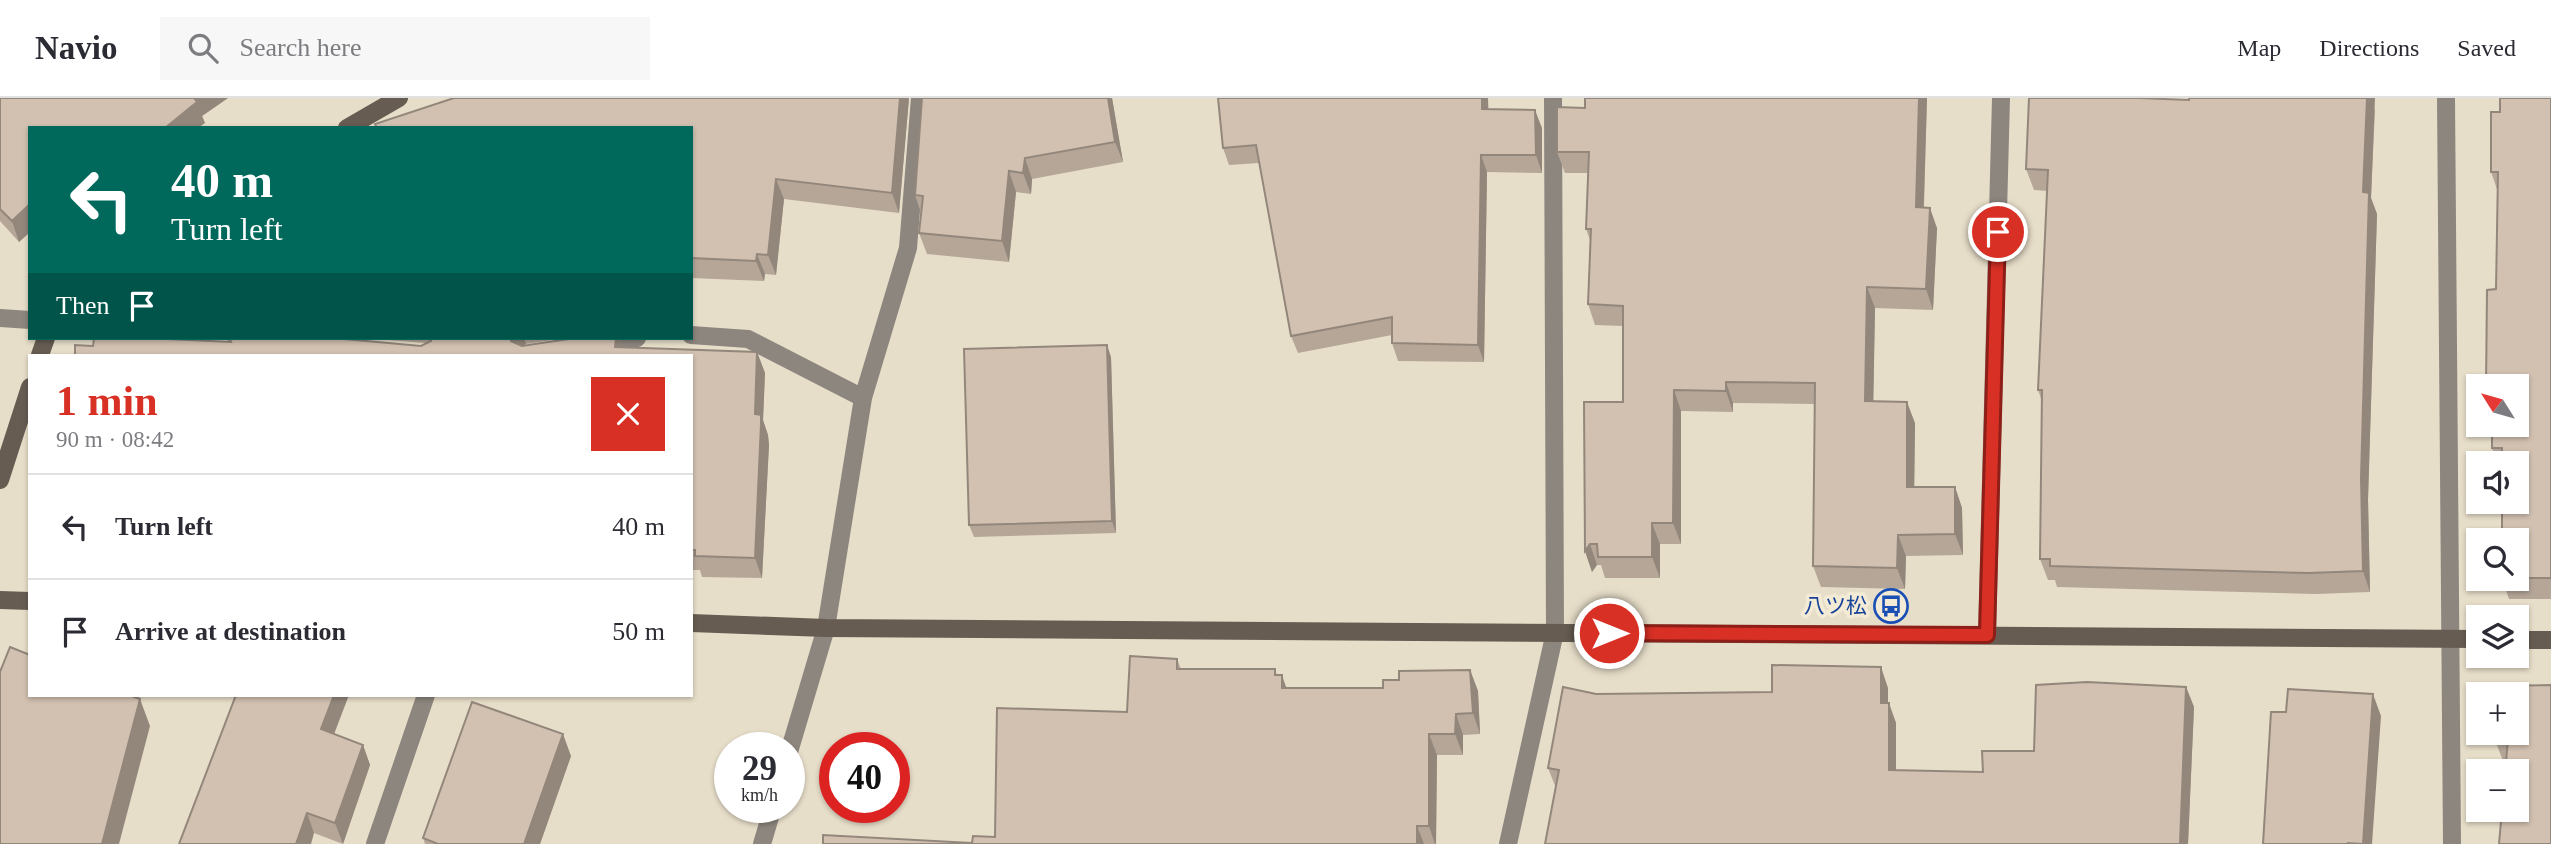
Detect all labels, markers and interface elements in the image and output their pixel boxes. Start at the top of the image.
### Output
search box [160,17,650,80]
icon: search [184,29,222,67]
text: Navio [35,30,118,66]
text: Search here [240,33,361,62]
text: Map [2237,35,2281,61]
text: Directions [2319,35,2419,61]
text: Saved [2457,35,2516,61]
text: 40 m [171,153,273,208]
icon: left [56,154,147,245]
pin [1968,202,2028,262]
text: Turn left [171,211,283,247]
icon: arrive [1979,213,2017,251]
icon: arrive [123,287,161,325]
text: Then [56,291,109,320]
north arrow [2466,374,2529,438]
map controls [2466,374,2529,822]
button: close [591,377,665,451]
text: 1 min [56,378,158,424]
text: 90 m · 08:42 [56,427,174,452]
button: sound [2466,451,2529,514]
icon: left [56,508,94,546]
text: Turn left [115,512,213,541]
text: 40 m [612,512,665,541]
button: search [2466,528,2529,591]
bus stop icon: 八ツ松 [1872,587,1910,625]
place label: 八ツ松 [1804,594,1867,618]
position arrow [1572,596,1646,670]
button: layers [2466,605,2529,668]
icon: arrive [56,613,94,651]
text: Arrive at destination [115,617,346,646]
text: 50 m [612,617,665,646]
button: + [2466,682,2529,745]
speed limit sign: 40 [819,732,910,823]
text: 29 [742,749,777,788]
button: − [2466,759,2529,822]
text: km/h [741,785,778,805]

